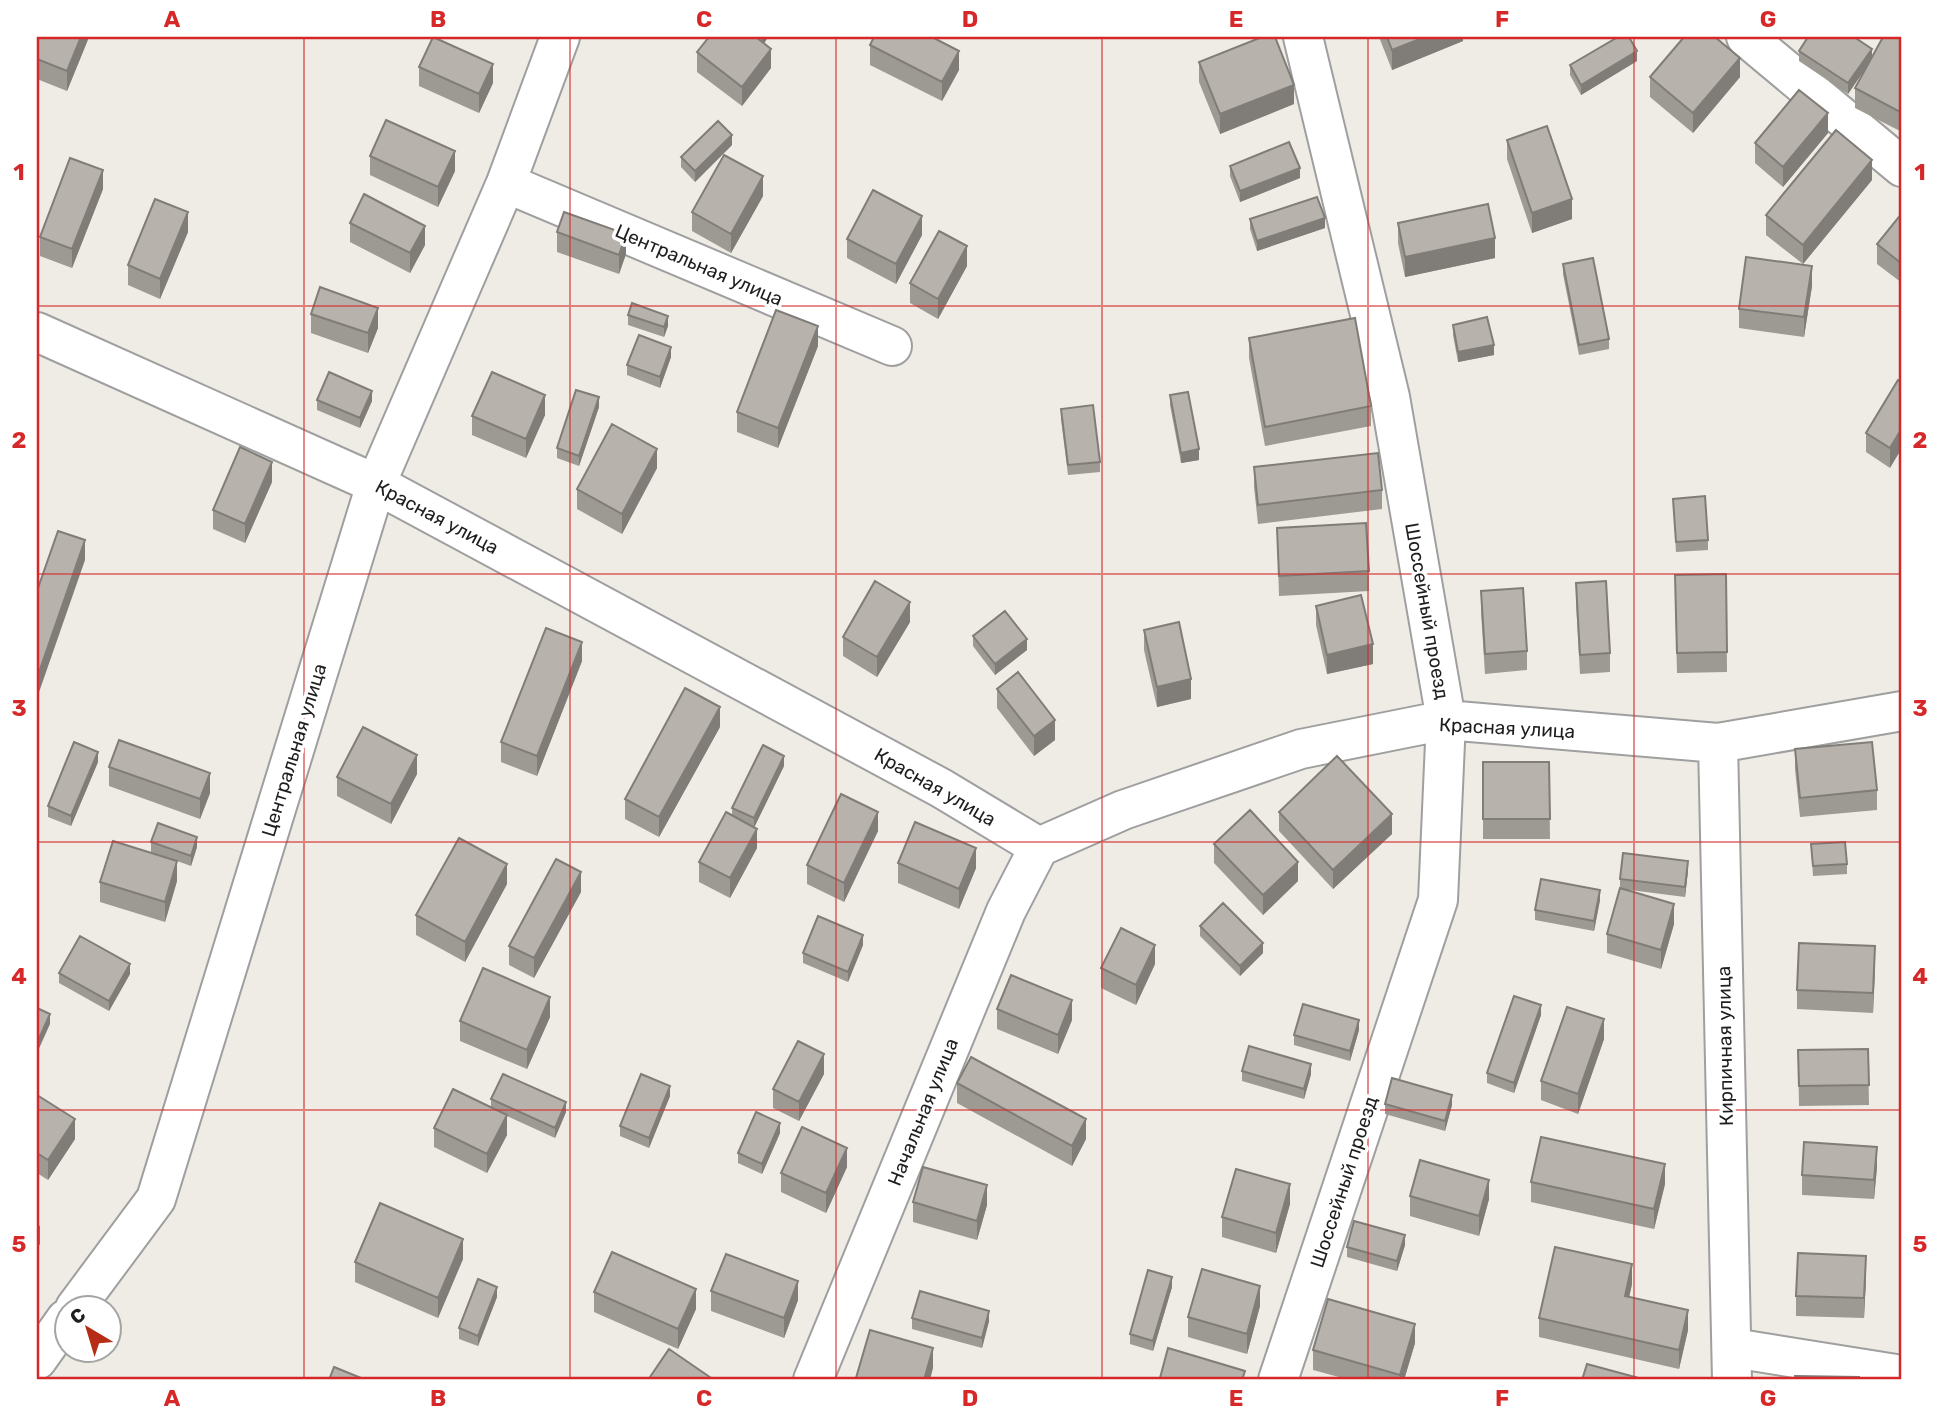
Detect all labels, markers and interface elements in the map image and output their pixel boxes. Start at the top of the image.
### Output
text: A [164,5,181,33]
text: B [430,5,446,33]
text: C [696,5,712,33]
text: D [962,5,978,33]
text: E [1229,5,1243,33]
text: F [1495,5,1509,33]
text: G [1760,5,1776,33]
text: 1 [13,158,25,186]
text: 1 [1914,158,1926,186]
street label: Центральная улица [612,219,786,311]
text: 2 [12,426,26,454]
text: 2 [1913,426,1927,454]
street label: Красная улица [371,475,503,559]
street label: Шоссейный проезд [1400,521,1454,701]
street label: Центральная улица [257,661,331,839]
text: 3 [11,694,27,722]
text: 3 [1912,694,1928,722]
street label: Красная улица [1438,713,1576,743]
street label: Красная улица [870,743,1000,831]
text: 4 [11,962,27,990]
text: 4 [1912,962,1928,990]
street label: Кирпичная улица [1712,966,1738,1126]
street label: Начальная улица [883,1035,963,1189]
street label: Шоссейный проезд [1305,1093,1383,1271]
text: 5 [12,1230,27,1258]
text: 5 [1913,1230,1928,1258]
north arrow [52,1294,122,1364]
text: С [66,1303,90,1329]
text: A [164,1384,181,1412]
text: B [430,1384,446,1412]
text: C [696,1384,712,1412]
text: D [962,1384,978,1412]
text: E [1229,1384,1243,1412]
text: F [1495,1384,1509,1412]
text: G [1760,1384,1776,1412]

